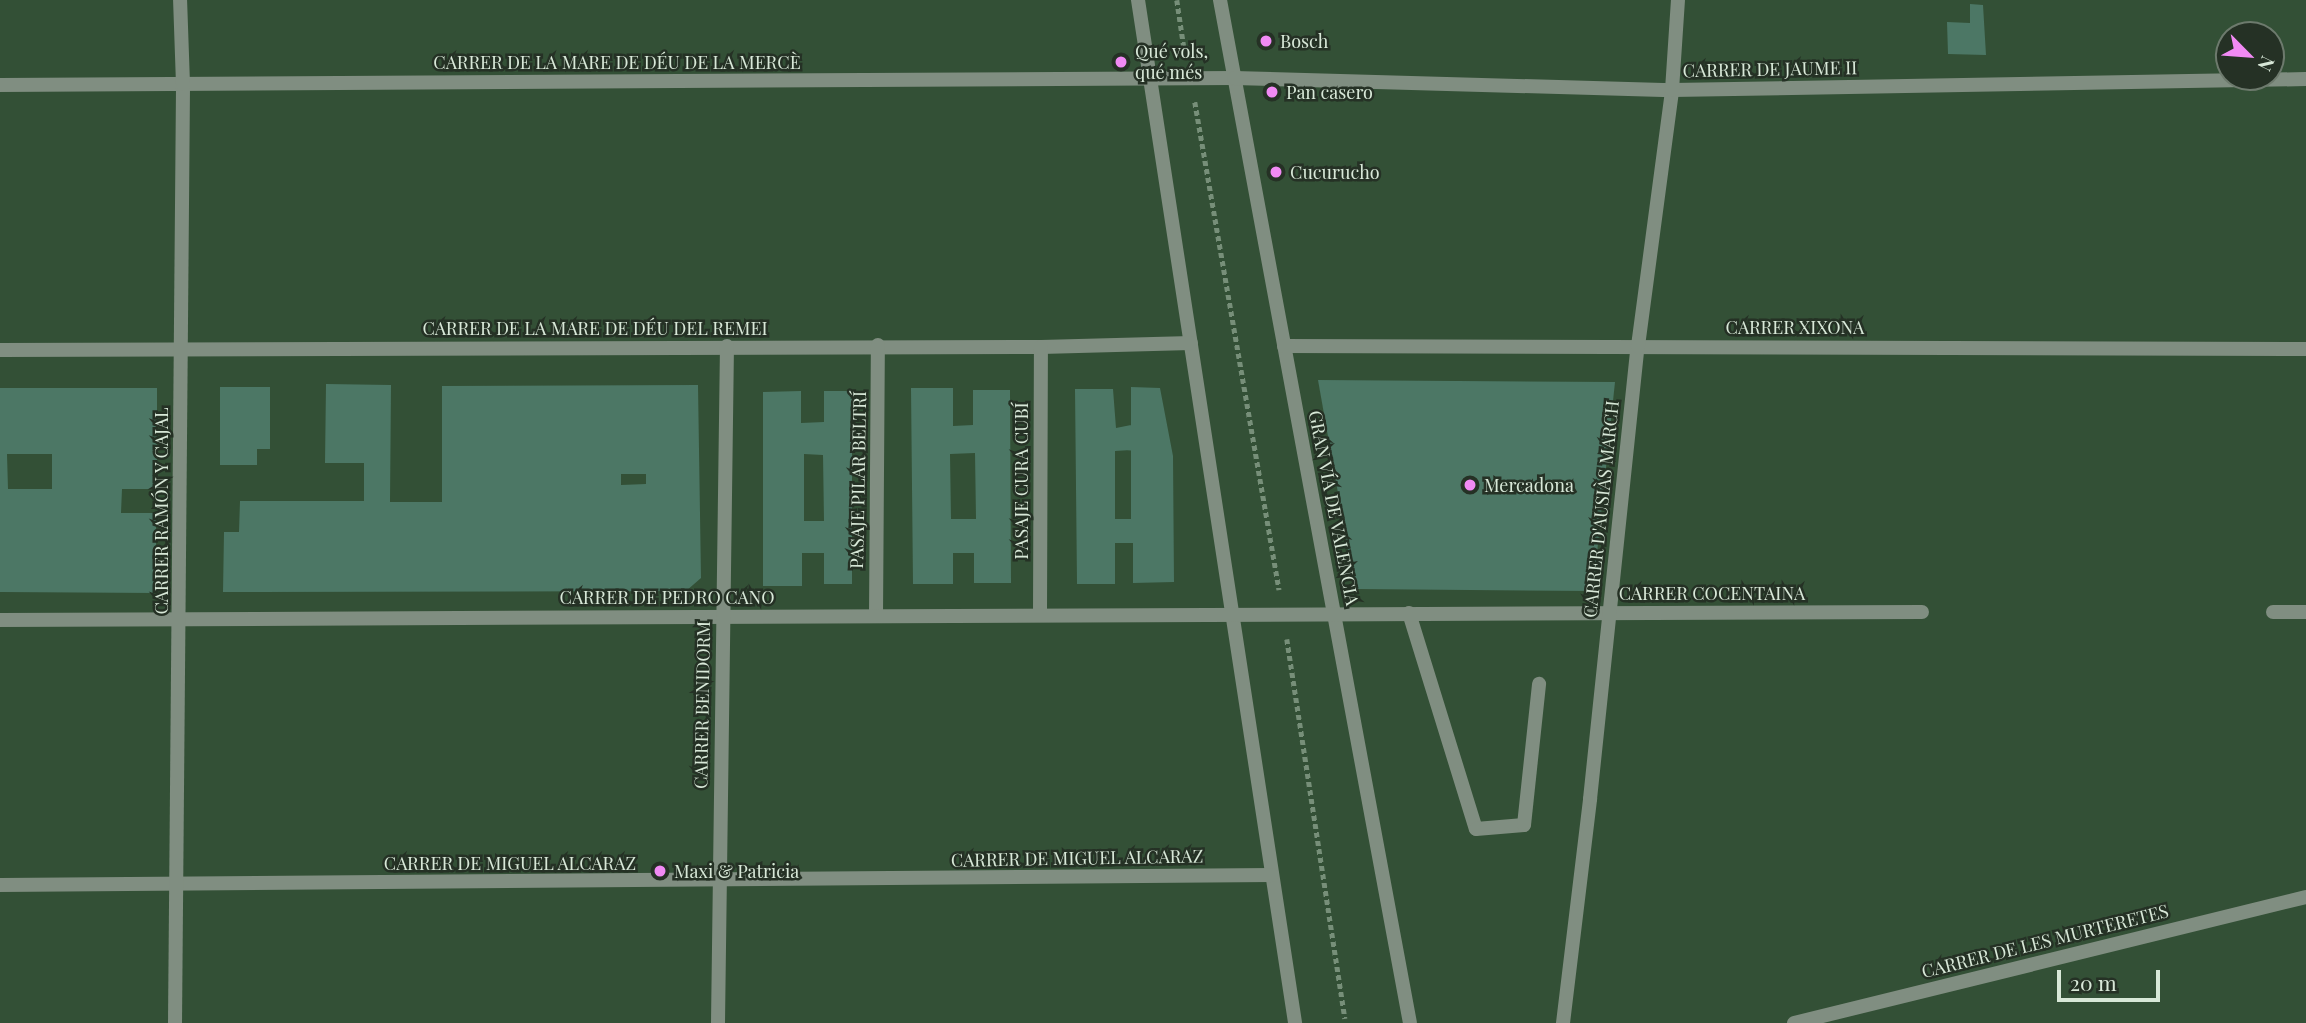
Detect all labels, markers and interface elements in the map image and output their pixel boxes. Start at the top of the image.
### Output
north arrow [2215,21,2285,91]
place label: Bosch [1280,30,1328,52]
marker: Bosch [1258,33,1274,49]
place label: Qué vols, qué més [1135,41,1209,84]
street label: CARRER DE LA MARE DE DÉU DE LA MERCÈ [433,51,801,73]
text: N [2253,52,2282,76]
marker: Qué vols, qué més [1113,54,1129,70]
street label: CARRER DE JAUME II [1682,57,1858,81]
place label: Pan casero [1286,81,1373,103]
marker: Pan casero [1264,84,1280,100]
place label: Cucurucho [1290,161,1380,183]
marker: Cucurucho [1268,164,1284,180]
street label: CARRER XIXONA [1725,316,1865,338]
street label: CARRER DE LA MARE DE DÉU DEL REMEI [422,317,768,339]
street label: PASAJE PILAR BELTRÍ [846,391,870,569]
street label: CARRER D'AUSIÀS MARCH [1579,399,1623,619]
street label: PASAJE CURA CUBÍ [1010,402,1032,560]
street label: CARRER RAMÓN Y CAJAL [150,407,172,615]
street label: GRAN VÍA DE VALENCIA [1304,408,1364,608]
place label: Mercadona [1484,474,1574,496]
marker: Mercadona [1462,477,1478,493]
street label: CARRER COCENTAINA [1619,582,1805,604]
street label: CARRER DE PEDRO CANO [559,586,775,608]
street label: CARRER BENIDORM [690,621,714,789]
street label: CARRER DE MIGUEL ALCARAZ [950,845,1204,871]
street label: CARRER DE MIGUEL ALCARAZ [383,852,637,874]
place label: Maxi & Patricia [674,860,799,882]
marker: Maxi & Patricia [652,863,668,879]
street label: CARRER DE LES MURTERETES [1919,900,2171,982]
scale bar [2061,956,2164,1000]
text: 20 m [2070,968,2117,996]

